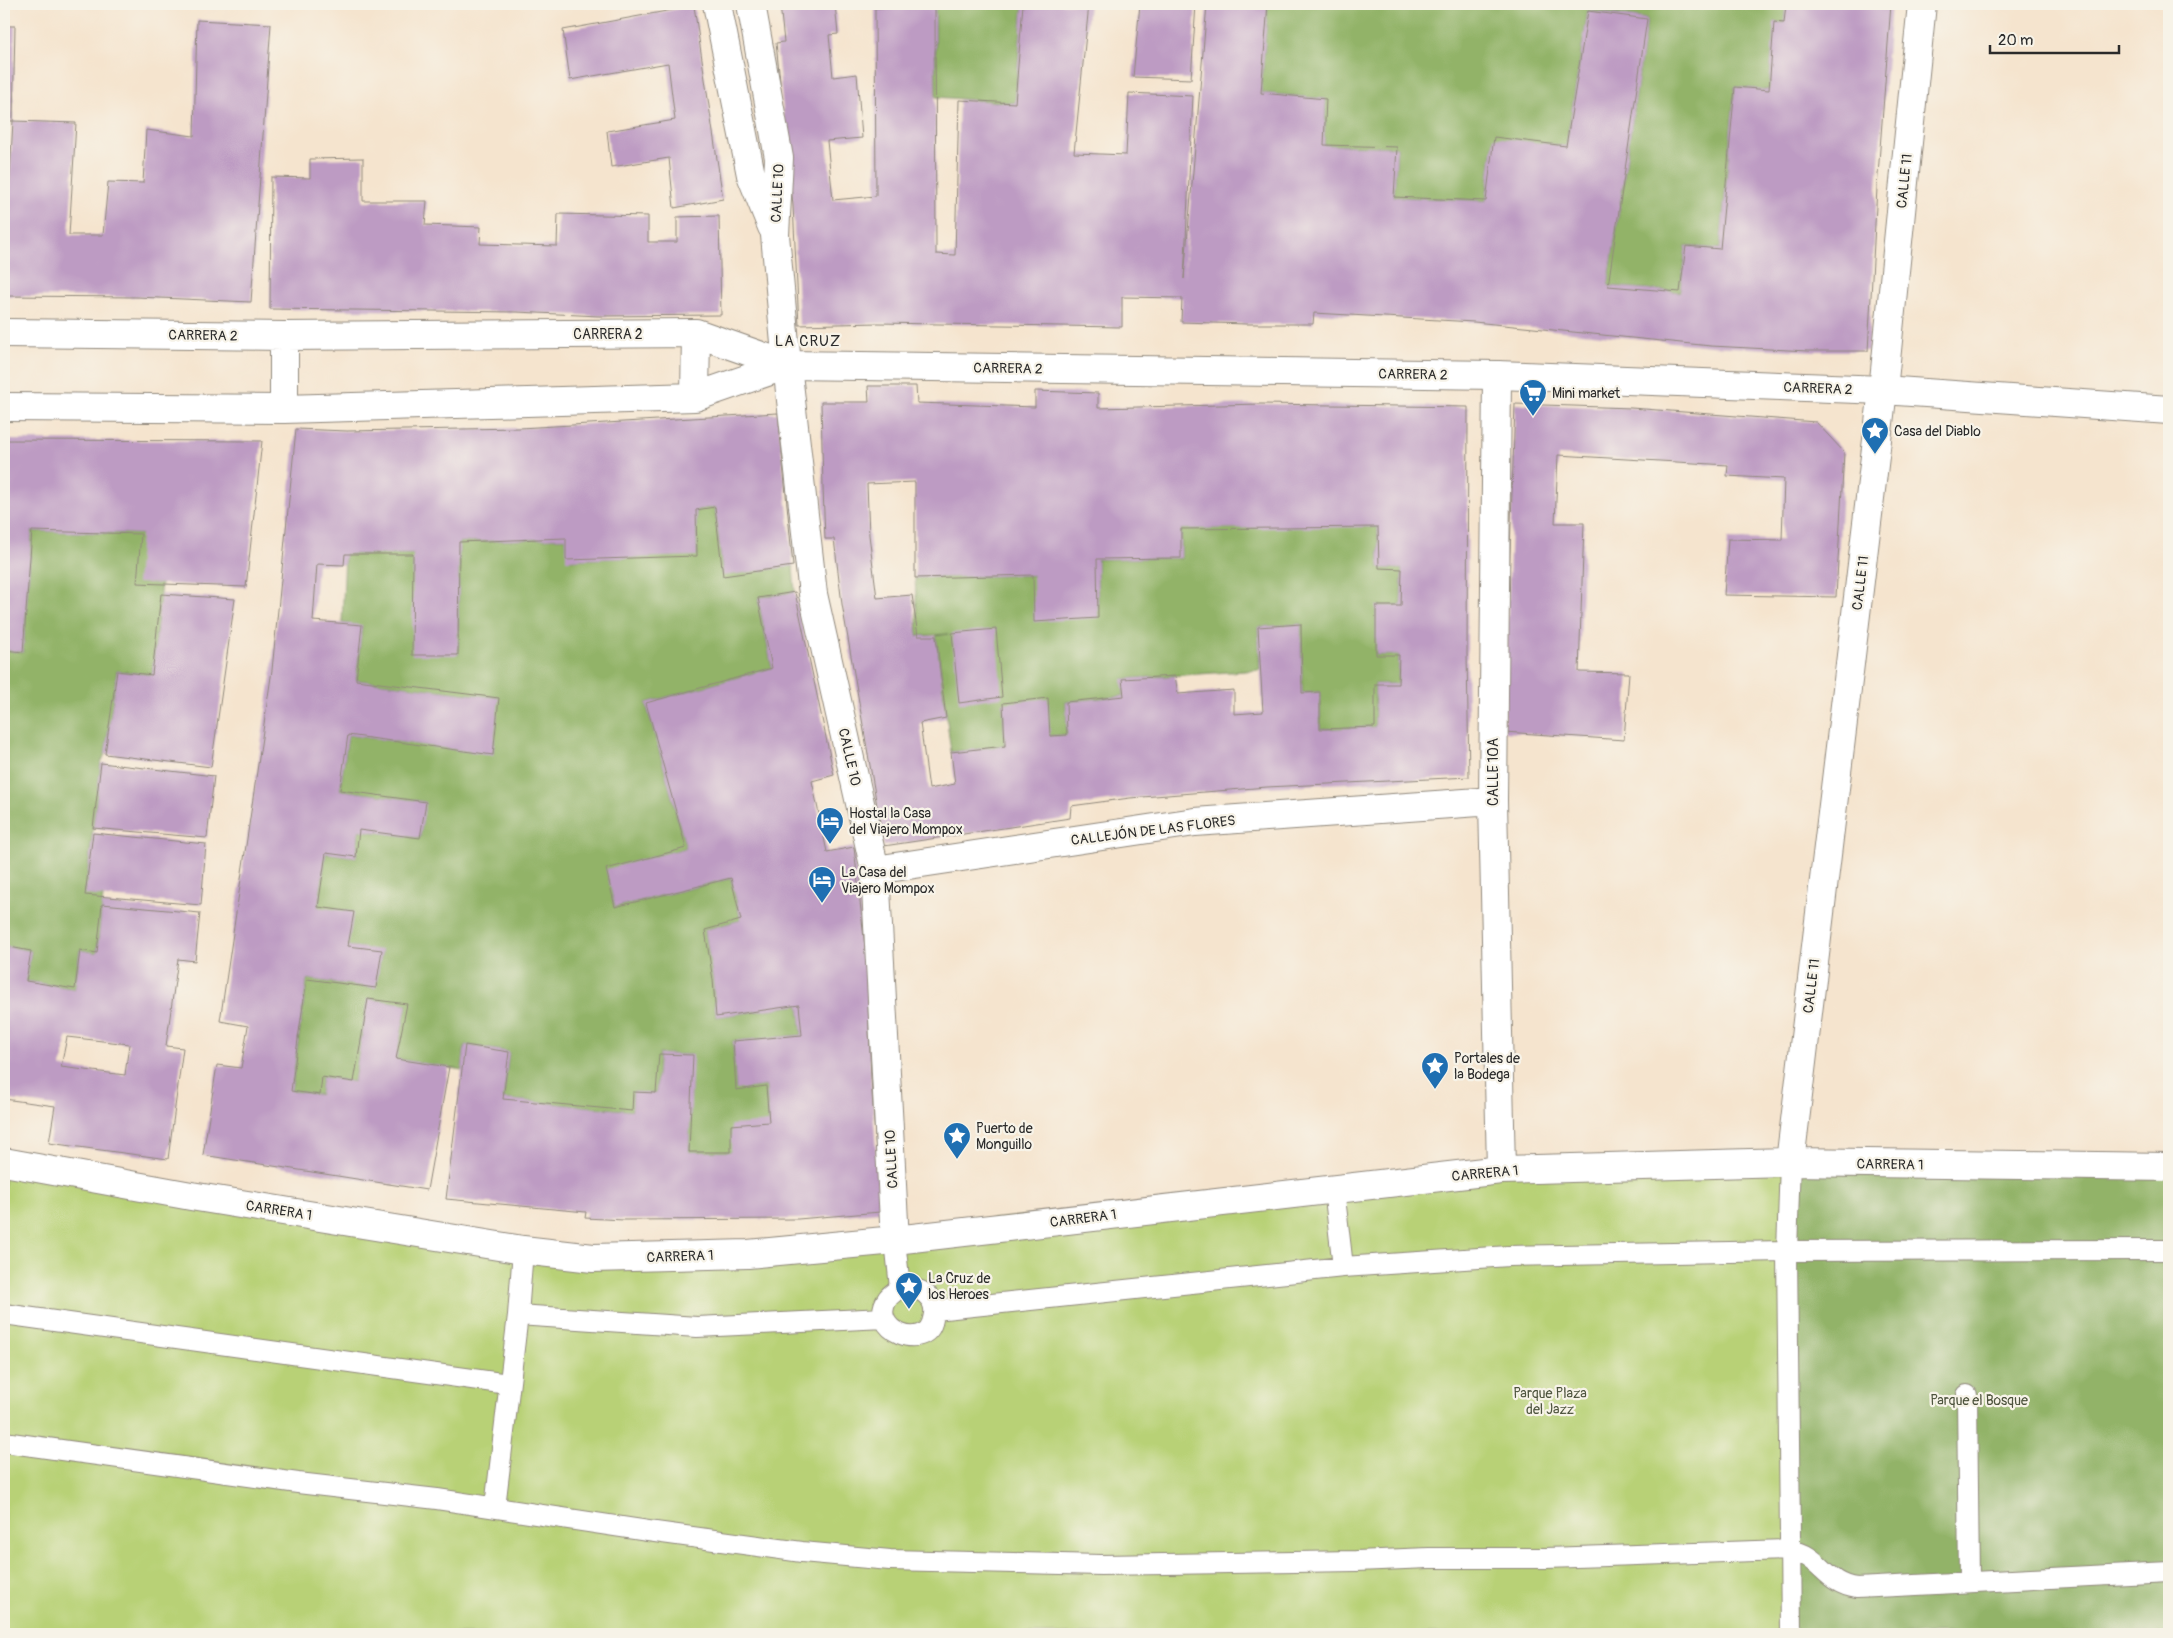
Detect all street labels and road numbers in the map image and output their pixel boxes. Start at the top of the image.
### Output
street label: CALLE 11 [1893,153,1916,209]
street label: CALLE 10 [767,163,788,223]
street label: CARRERA 2 [168,326,238,345]
street label: CARRERA 2 [573,326,643,343]
street label: CARRERA 2 [973,359,1043,378]
street label: CARRERA 2 [1378,365,1448,384]
street label: CARRERA 2 [1783,379,1853,398]
street label: CALLE 11 [1849,555,1872,611]
street label: CALLE 10 [835,727,864,788]
street label: CALLE 10A [1485,738,1502,806]
street label: CALLEJÓN DE LAS FLORES [1070,811,1236,849]
street label: CALLE 11 [1800,958,1823,1014]
street label: CALLE 10 [881,1129,902,1189]
street label: CARRERA 1 [1856,1155,1924,1174]
street label: CARRERA 1 [1451,1162,1519,1185]
street label: CARRERA 1 [245,1197,313,1224]
street label: CARRERA 1 [1049,1206,1117,1231]
street label: CARRERA 1 [646,1247,714,1266]

